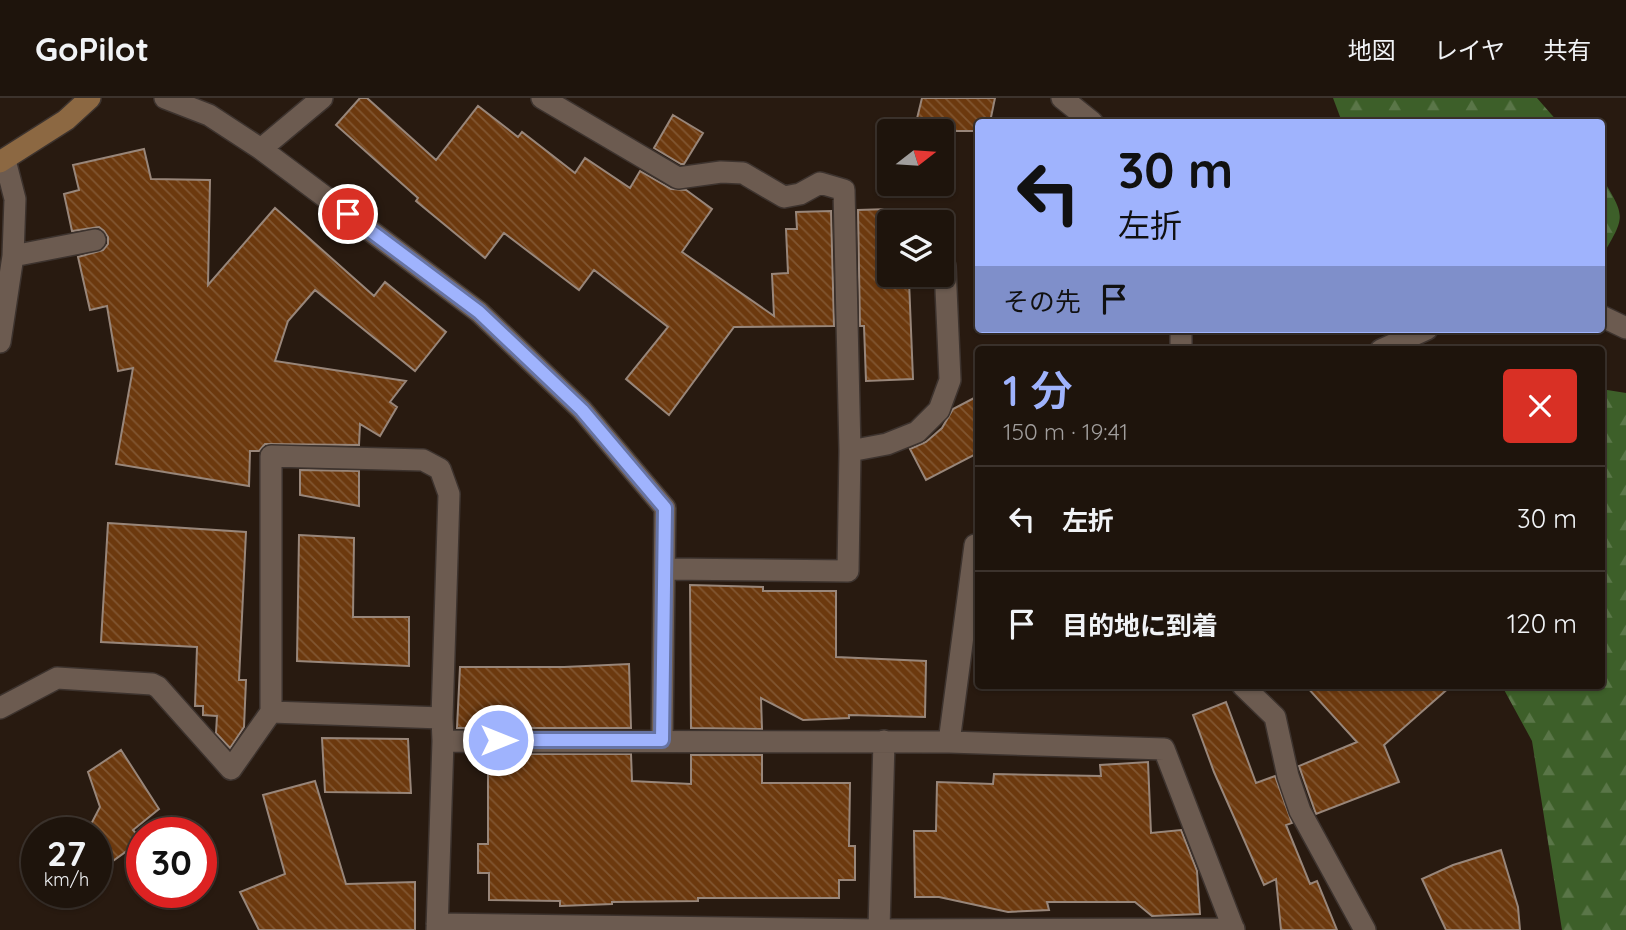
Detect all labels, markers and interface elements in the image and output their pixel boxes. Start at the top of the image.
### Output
text: GoPilot [35,28,149,69]
text: 地図 [1348,35,1396,65]
text: レイヤ [1434,35,1505,65]
text: 共有 [1543,35,1591,65]
north arrow [877,119,954,196]
map controls [877,119,954,287]
text: 30 m [1118,139,1233,200]
icon: left [1003,147,1094,238]
pin [318,184,378,244]
icon: arrive [329,195,367,233]
text: 左折 [1118,205,1182,245]
button: layers [877,210,954,287]
icon: arrive [1095,280,1133,318]
text: その先 [1003,285,1081,318]
text: 1 分 [1003,364,1073,417]
button: close [1503,369,1577,443]
text: 150 m · 19:41 [1003,417,1128,446]
icon: left [1003,500,1041,538]
text: 30 m [1517,502,1577,535]
text: 左折 [1062,504,1114,537]
icon: arrive [1003,605,1041,643]
text: 120 m [1507,607,1577,640]
text: 目的地に到着 [1062,609,1218,642]
position arrow [461,703,535,777]
speed limit sign: 30 [126,817,217,908]
text: 27 [47,831,86,875]
text: km/h [44,868,89,891]

